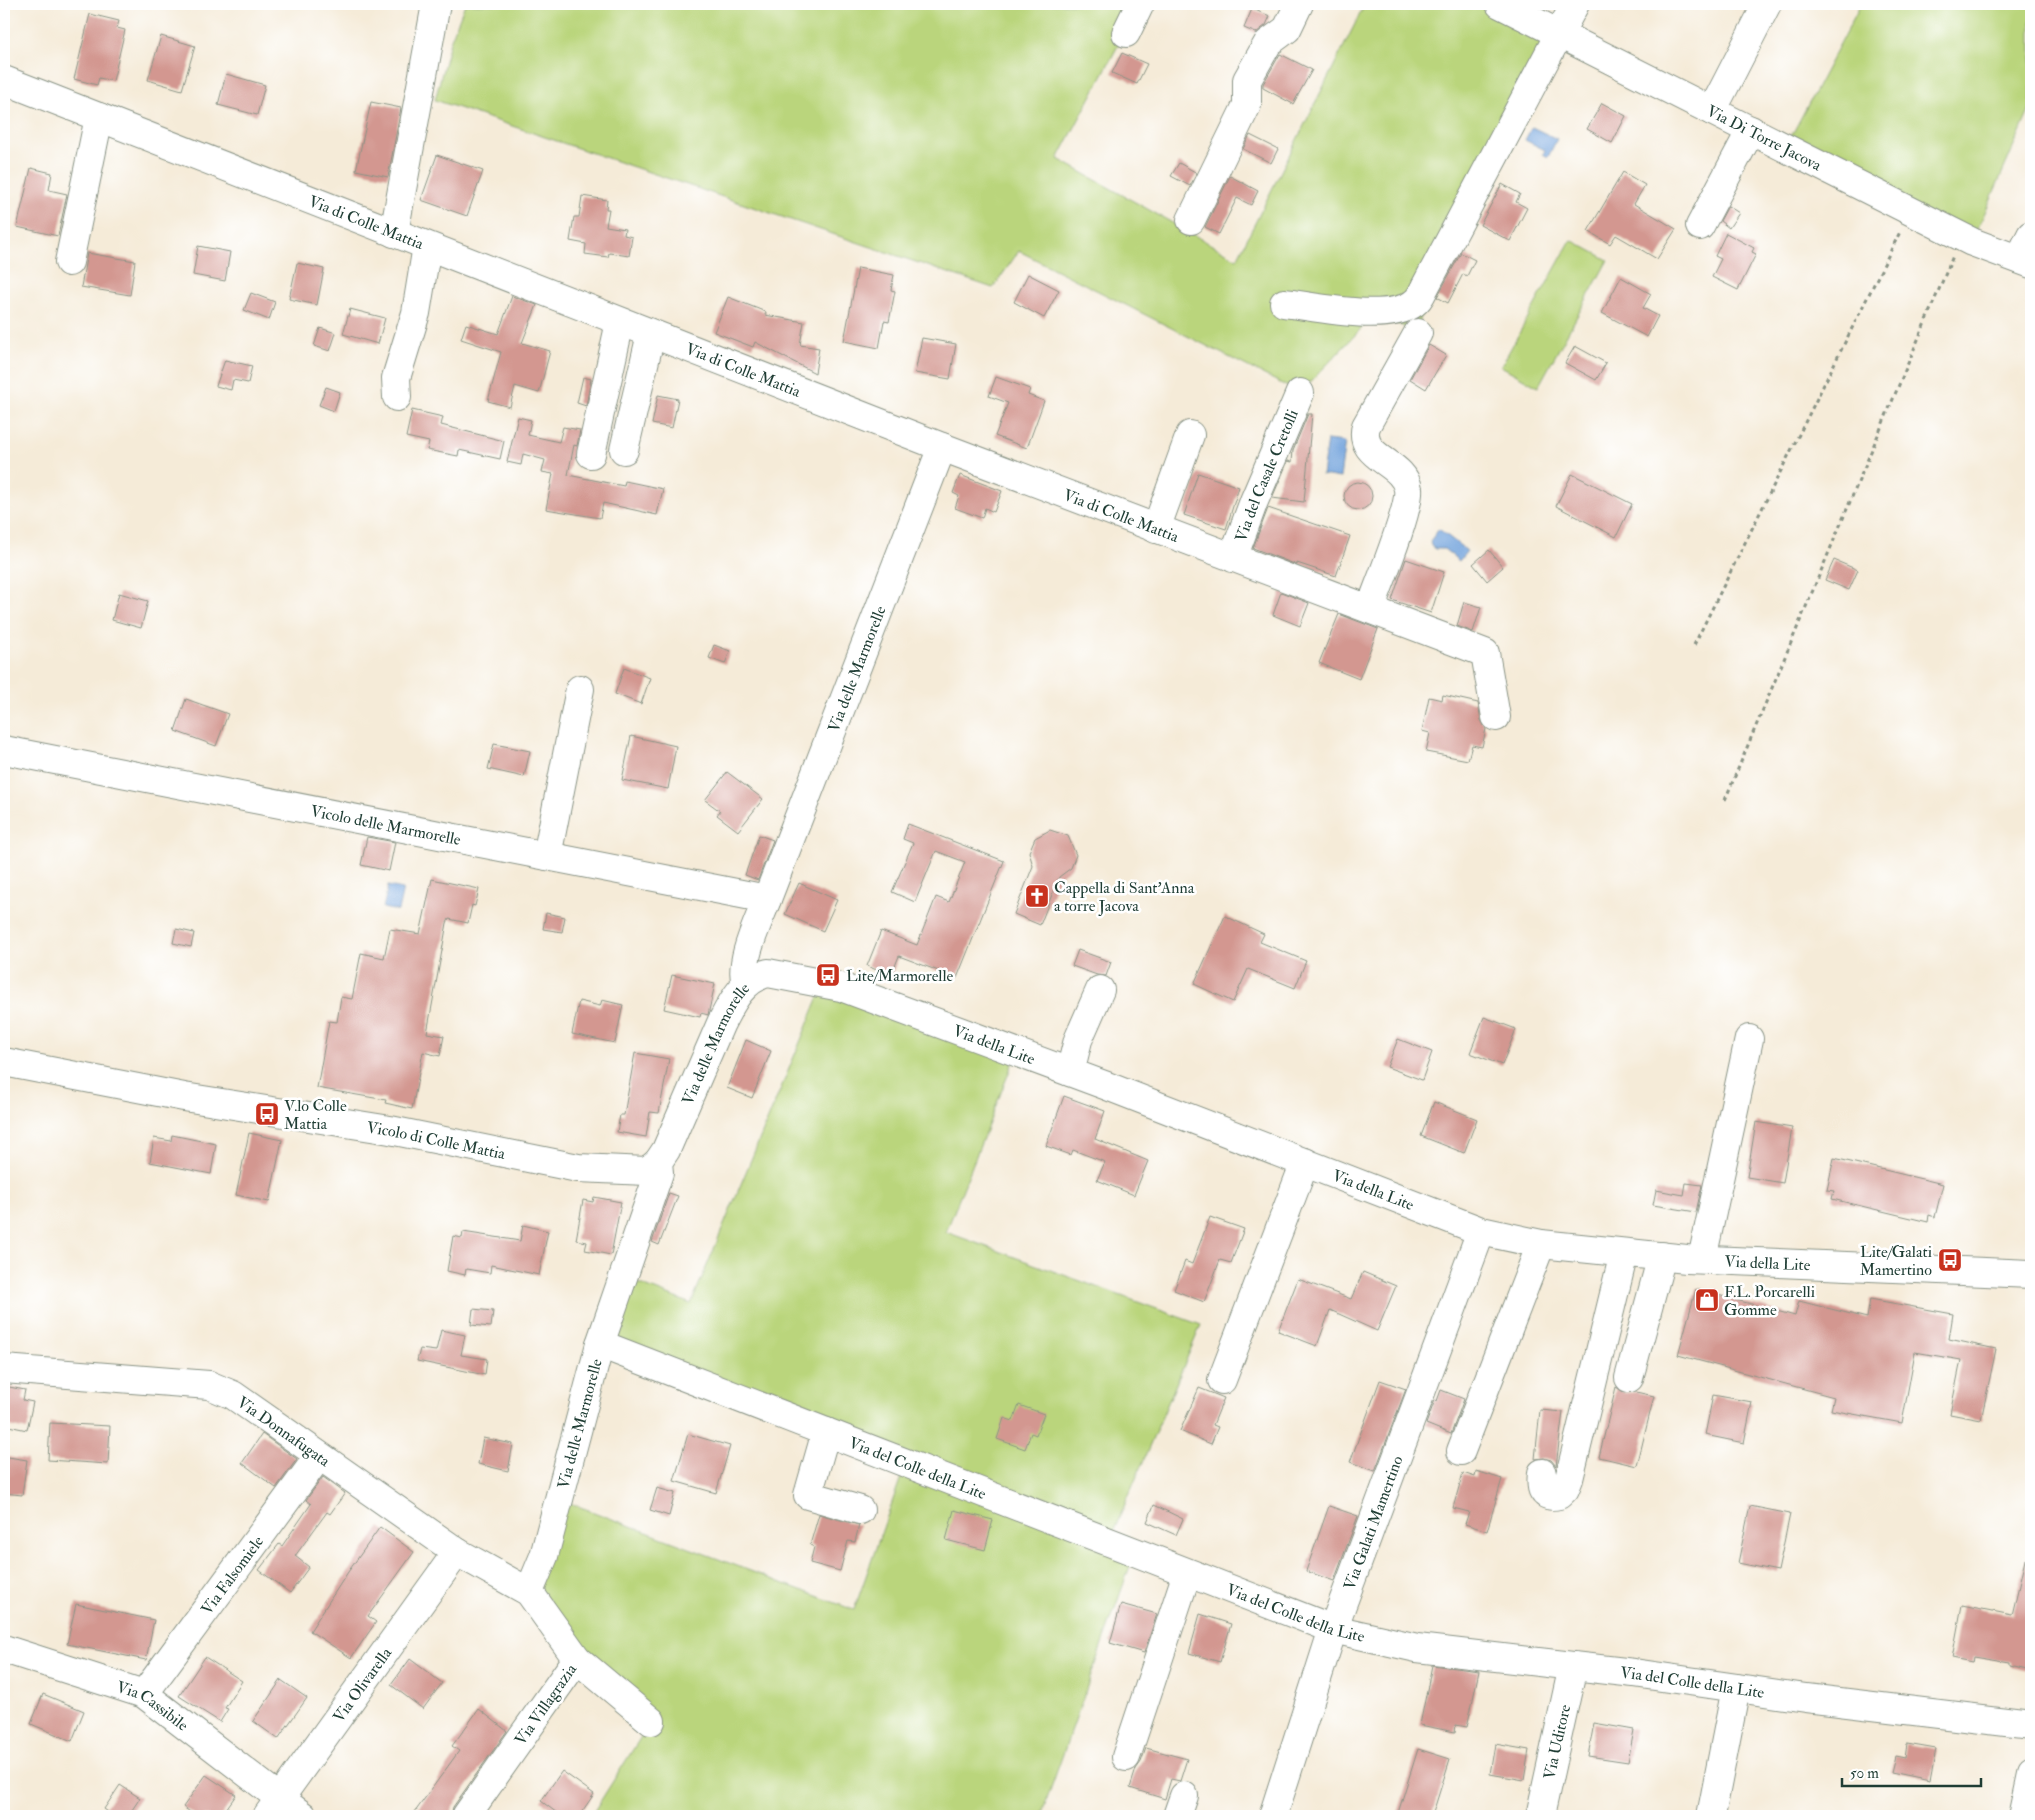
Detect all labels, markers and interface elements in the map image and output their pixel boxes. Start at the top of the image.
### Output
street label: Via Di Torre Jacova [1703,101,1825,176]
street label: Via di Colle Mattia [306,191,427,254]
street label: Via di Colle Mattia [683,339,804,402]
street label: Via del Casale Cretolli [1231,406,1303,545]
street label: Via di Colle Mattia [1060,485,1182,547]
street label: Via delle Marmorelle [824,603,891,735]
street label: Vicolo delle Marmorelle [309,801,463,850]
place label: Cappella di Sant'Anna a torre Jacova [1054,878,1195,917]
church icon: Cappella di Sant'Anna a torre Jacova [1024,883,1050,909]
bus stop icon: Lite/Marmorelle [815,962,841,988]
place label: Lite/Marmorelle [846,966,954,986]
street label: Via delle Marmorelle [678,978,754,1108]
street label: Via della Lite [950,1021,1038,1069]
place label: V.lo Colle Mattia [284,1096,347,1134]
bus stop icon: V.lo Colle Mattia [254,1101,280,1127]
street label: Vicolo di Colle Mattia [365,1117,507,1164]
street label: Via della Lite [1329,1165,1417,1215]
place label: Lite/Galati Mamertino [1860,1242,1932,1280]
bus stop icon: Lite/Galati Mamertino [1937,1247,1963,1273]
street label: Via della Lite [1724,1252,1811,1275]
place label: F.L. Porcarelli Gomme [1724,1282,1815,1320]
shop icon: F.L. Porcarelli Gomme [1694,1287,1720,1313]
street label: Via delle Marmorelle [553,1356,607,1491]
street label: Via Donnafugata [233,1392,334,1471]
street label: Via del Colle della Lite [846,1433,989,1504]
street label: Via Galati Mamertino [1340,1453,1408,1593]
street label: Via Falsomiele [197,1532,268,1619]
street label: Via del Colle della Lite [1224,1580,1367,1647]
street label: Via Olivarella [329,1643,396,1726]
street label: Via Villagrazia [510,1660,581,1749]
street label: Via del Colle della Lite [1619,1662,1766,1703]
street label: Via Cassibile [114,1677,192,1736]
street label: Via Uditore [1539,1702,1575,1781]
scale bar [1842,1755,1981,1787]
text: 50 m [1850,1764,1879,1783]

